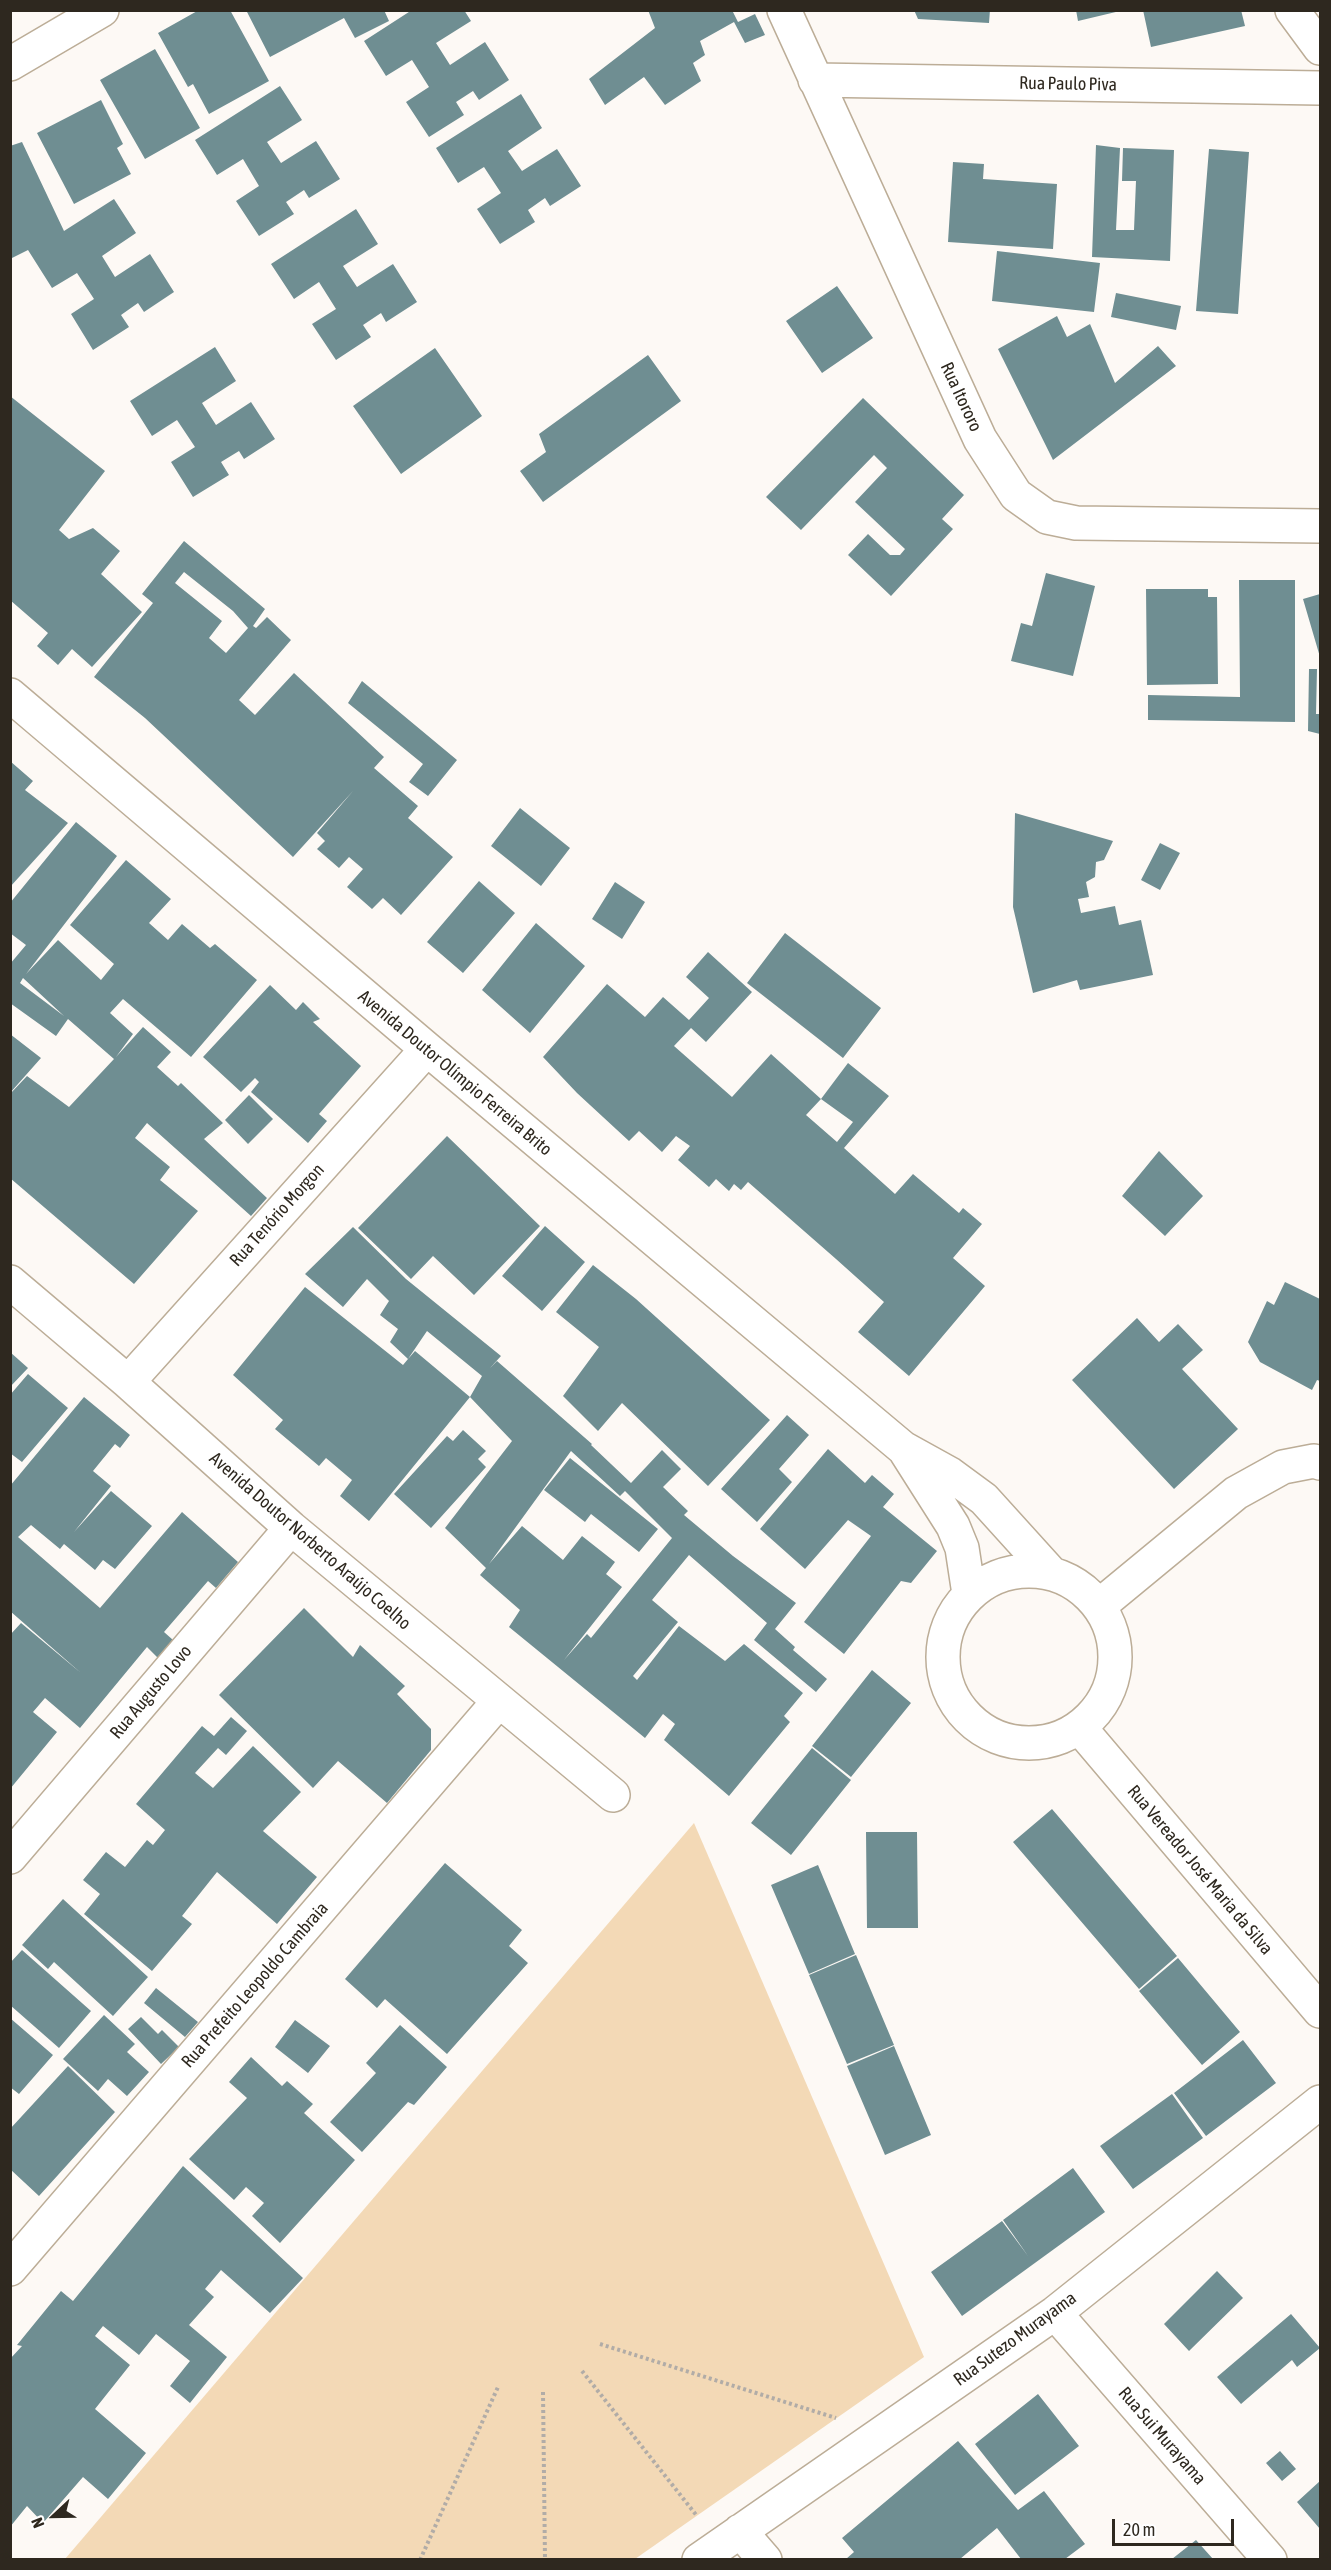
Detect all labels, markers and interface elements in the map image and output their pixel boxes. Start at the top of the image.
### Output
street label: Rua Paulo Piva [1019,72,1117,96]
street label: Rua Itororo [936,359,986,435]
street label: Avenida Doutor Olímpio Ferreira Brito [354,986,556,1160]
street label: Rua Tenório Morgon [225,1159,329,1271]
street label: Avenida Doutor Norberto Araújo Coelho [205,1448,415,1634]
street label: Rua Augusto Lovo [106,1641,196,1743]
street label: Rua Vereador José Maria da Silva [1123,1781,1277,1959]
street label: Rua Prefeito Leopoldo Cambraia [177,1898,333,2072]
street label: Rua Sutezo Murayama [950,2287,1080,2391]
street label: Rua Sui Murayama [1114,2383,1210,2489]
north arrow [24,2486,84,2546]
scale bar [1115,2507,1236,2545]
text: N [27,2515,47,2531]
text: 20 m [1123,2519,1155,2540]

